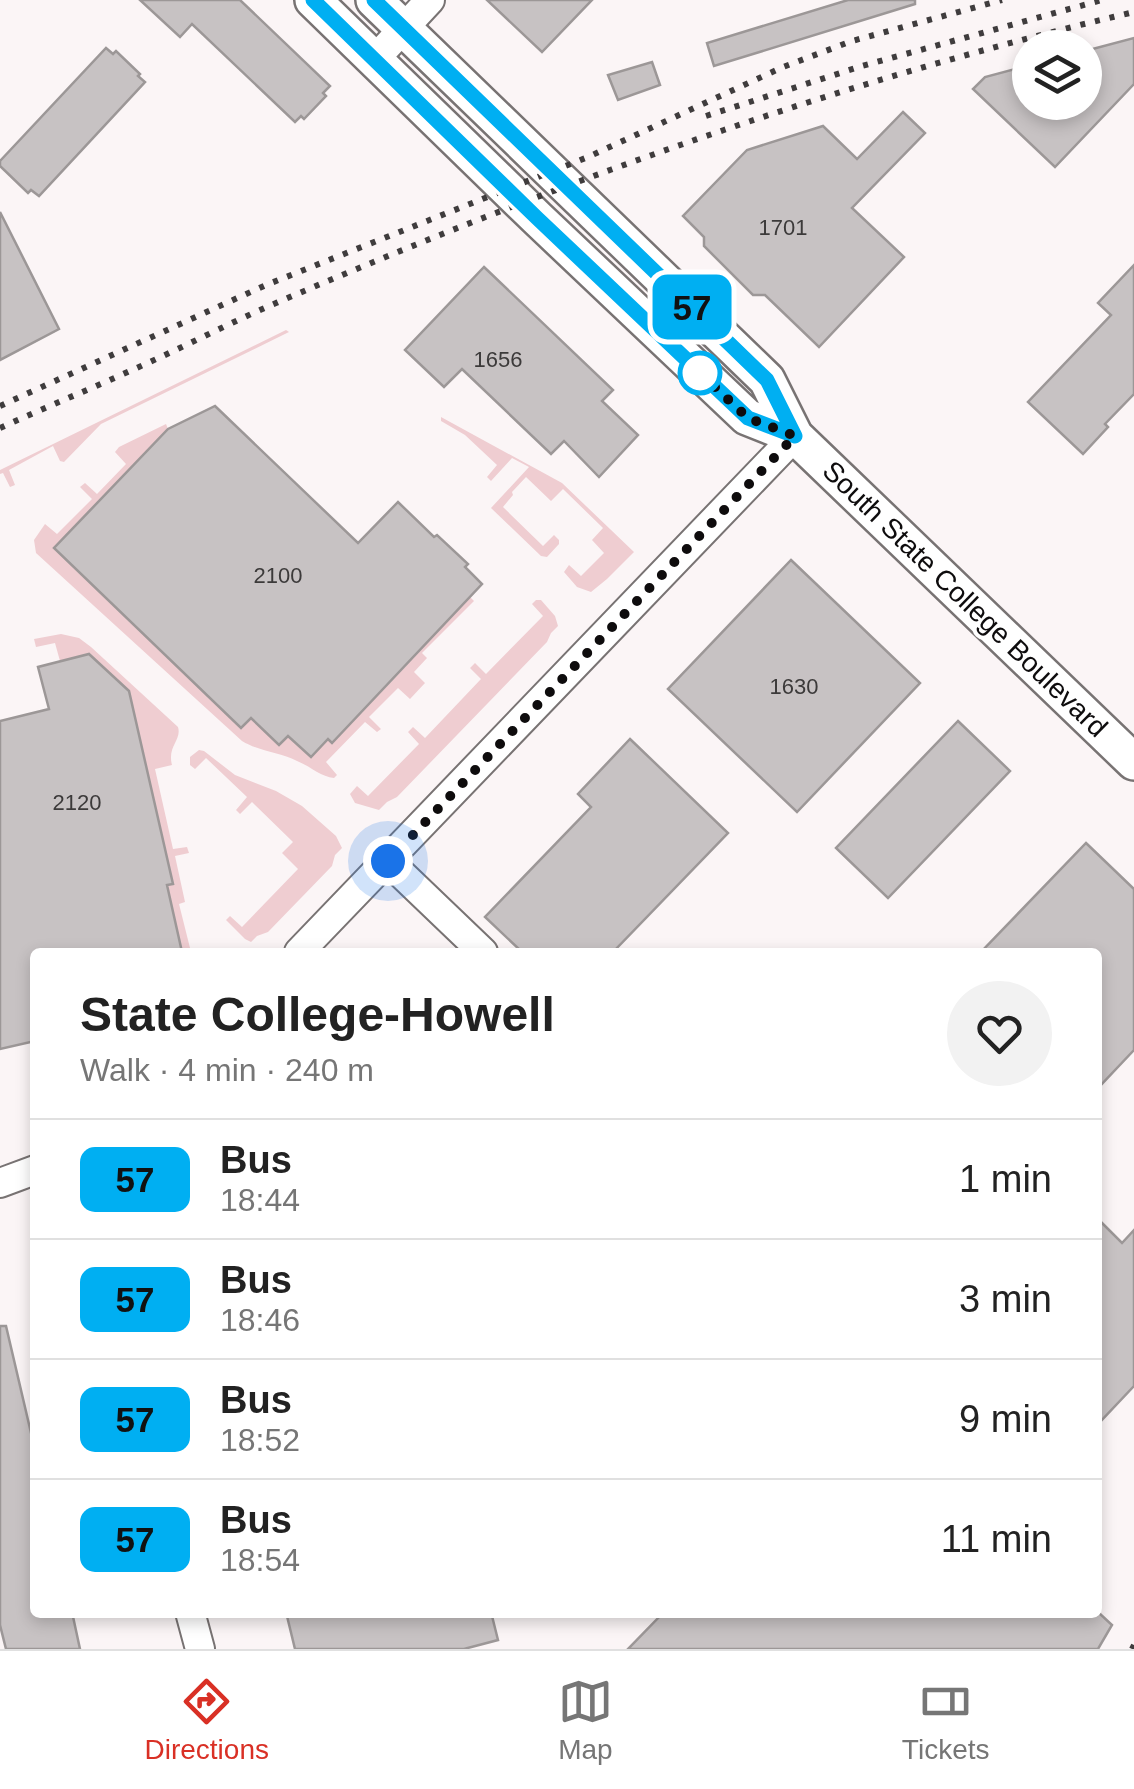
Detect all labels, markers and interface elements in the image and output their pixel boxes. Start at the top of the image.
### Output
map controls [1012,30,1102,120]
button: layers [1012,30,1102,120]
house number: 1701 [759,215,807,240]
line badge: 57 [647,274,737,340]
text: 57 [673,288,711,327]
house number: 1656 [474,347,522,372]
unlabelled marker [679,352,721,394]
street label: South State College Boulevard [817,455,1113,743]
house number: 2100 [254,563,302,588]
house number: 1630 [770,674,818,699]
house number: 2120 [53,790,101,815]
your location [363,836,413,886]
button: heart [947,981,1052,1086]
text: State College-Howell [80,988,555,1041]
text: Walk · 4 min · 240 m [80,1052,374,1088]
text: Bus [220,1139,292,1181]
text: 1 min [959,1158,1052,1200]
text: 57 [116,1160,154,1199]
text: 18:44 [220,1182,300,1218]
text: Bus [220,1259,292,1301]
text: 3 min [959,1278,1052,1320]
text: 57 [116,1280,154,1319]
text: 18:46 [220,1302,300,1338]
text: Bus [220,1379,292,1421]
text: 9 min [959,1398,1052,1440]
text: 57 [116,1400,154,1439]
text: 18:52 [220,1422,300,1458]
text: Bus [220,1499,292,1541]
text: 11 min [941,1518,1052,1560]
text: 57 [116,1520,154,1559]
text: 18:54 [220,1542,300,1578]
tab: Directions [144,1674,269,1766]
tab: Map [558,1674,613,1766]
tab: Tickets [902,1674,990,1766]

